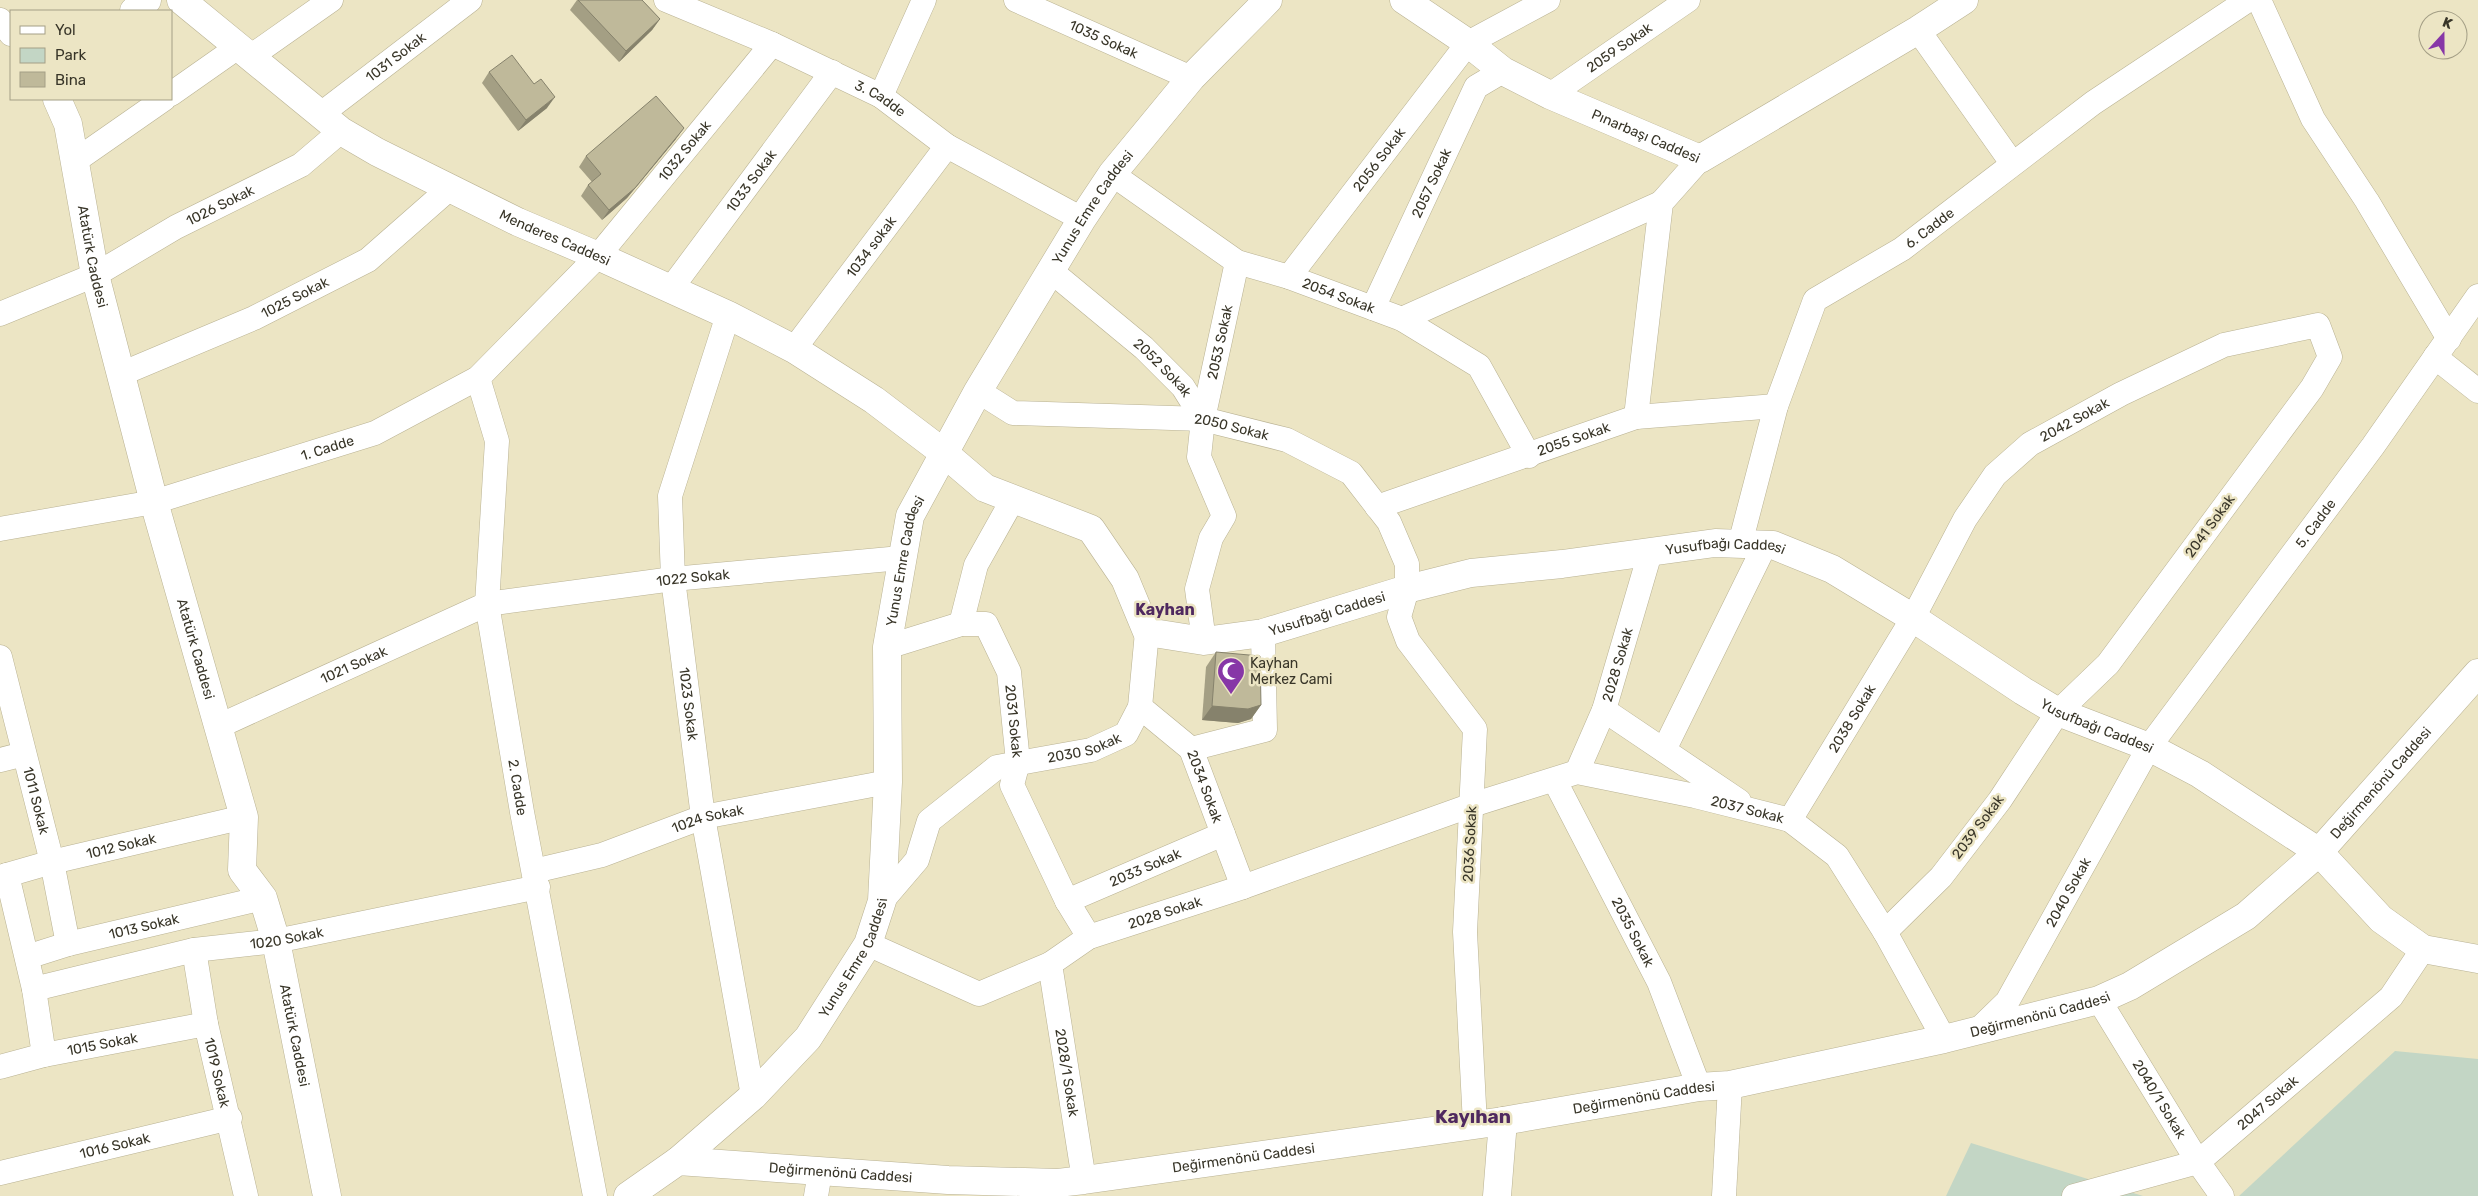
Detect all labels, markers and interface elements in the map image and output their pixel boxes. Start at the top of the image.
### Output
legend [10,10,172,100]
north arrow [2418,10,2468,60]
text: K [2440,14,2456,33]
street label: 1035 Sokak [1066,16,1142,62]
street label: 2059 Sokak [1583,18,1656,76]
text: Yol [55,21,76,39]
street label: 1031 Sokak [362,28,430,85]
text: Park [55,46,86,64]
text: Bina [55,71,86,89]
street label: 3. Cadde [852,76,909,120]
street label: Pınarbaşı Caddesi [1589,105,1703,167]
street label: 1032 Sokak [654,116,715,185]
street label: 2056 Sokak [1349,123,1409,195]
street label: 1033 Sokak [722,145,780,216]
street label: 2057 Sokak [1408,145,1455,220]
street label: Yunus Emre Caddesi [1048,147,1137,267]
street label: 1026 Sokak [183,181,258,229]
street label: Atatürk Caddesi [74,204,112,309]
street label: 6. Cadde [1902,204,1957,252]
street label: Menderes Caddesi [497,206,613,269]
street label: 1034 sokak [842,212,900,281]
street label: 1025 Sokak [258,273,332,322]
street label: 2054 Sokak [1300,274,1378,317]
street label: 2053 Sokak [1203,302,1236,381]
street label: 2052 Sokak [1130,335,1196,401]
street label: 2042 Sokak [2037,393,2113,445]
street label: 2050 Sokak [1194,410,1272,444]
street label: 2055 Sokak [1535,418,1613,459]
street label: 1. Cadde [299,432,356,464]
street label: 2041 Sokak [2181,491,2239,561]
street label: Yunus Emre Caddesi [882,493,928,628]
street label: 5. Cadde [2292,495,2339,551]
street label: Yusufbağı Caddesi [1664,534,1788,558]
street label: 1022 Sokak [655,565,731,590]
street label: Yusufbağı Caddesi [1267,588,1387,639]
street label: Atatürk Caddesi [173,597,218,701]
district label: Kayhan [1135,600,1195,619]
street label: 2028 Sokak [1598,625,1636,704]
street label: 1021 Sokak [318,642,390,687]
place label: Kayhan Merkez Cami [1250,655,1332,688]
mosque icon: Kayhan Merkez Cami [1216,656,1246,695]
street label: 1023 Sokak [676,666,702,742]
street label: 2038 Sokak [1825,681,1879,756]
street label: 2031 Sokak [1002,684,1026,759]
street label: Yusufbağı Caddesi [2037,695,2157,756]
street label: Değirmenönü Caddesi [2326,723,2435,842]
street label: 2030 Sokak [1046,729,1125,766]
street label: 2034 Sokak [1184,748,1227,826]
street label: 2. Cadde [505,758,531,817]
street label: 1011 Sokak [20,765,53,837]
street label: 2039 Sokak [1948,791,2008,862]
street label: 2037 Sokak [1709,792,1787,827]
street label: 1024 Sokak [669,801,746,836]
street label: 2036 Sokak [1460,805,1481,882]
street label: 1012 Sokak [84,829,158,862]
street label: 2033 Sokak [1107,844,1184,890]
street label: 2040 Sokak [2042,854,2095,930]
street label: 2028 Sokak [1126,892,1205,932]
street label: 2035 Sokak [1608,894,1659,970]
street label: Yunus Emre Caddesi [815,898,891,1021]
street label: 1013 Sokak [107,909,181,943]
street label: 1020 Sokak [249,923,325,952]
street label: Atatürk Caddesi [276,983,313,1088]
street label: Değirmenönü Caddesi [1968,988,2113,1041]
street label: 2028/1 Sokak [1052,1027,1083,1119]
street label: 1015 Sokak [66,1029,140,1059]
street label: 1019 Sokak [201,1036,234,1110]
street label: 2040/1 Sokak [2129,1056,2190,1142]
street label: 2047 Sokak [2233,1071,2302,1133]
street label: Değirmenönü Caddesi [1572,1077,1715,1117]
district label: Kayıhan [1435,1105,1511,1128]
street label: 1016 Sokak [78,1129,152,1162]
street label: Değirmenönü Caddesi [1171,1139,1316,1176]
street label: Değirmenönü Caddesi [768,1159,913,1186]

